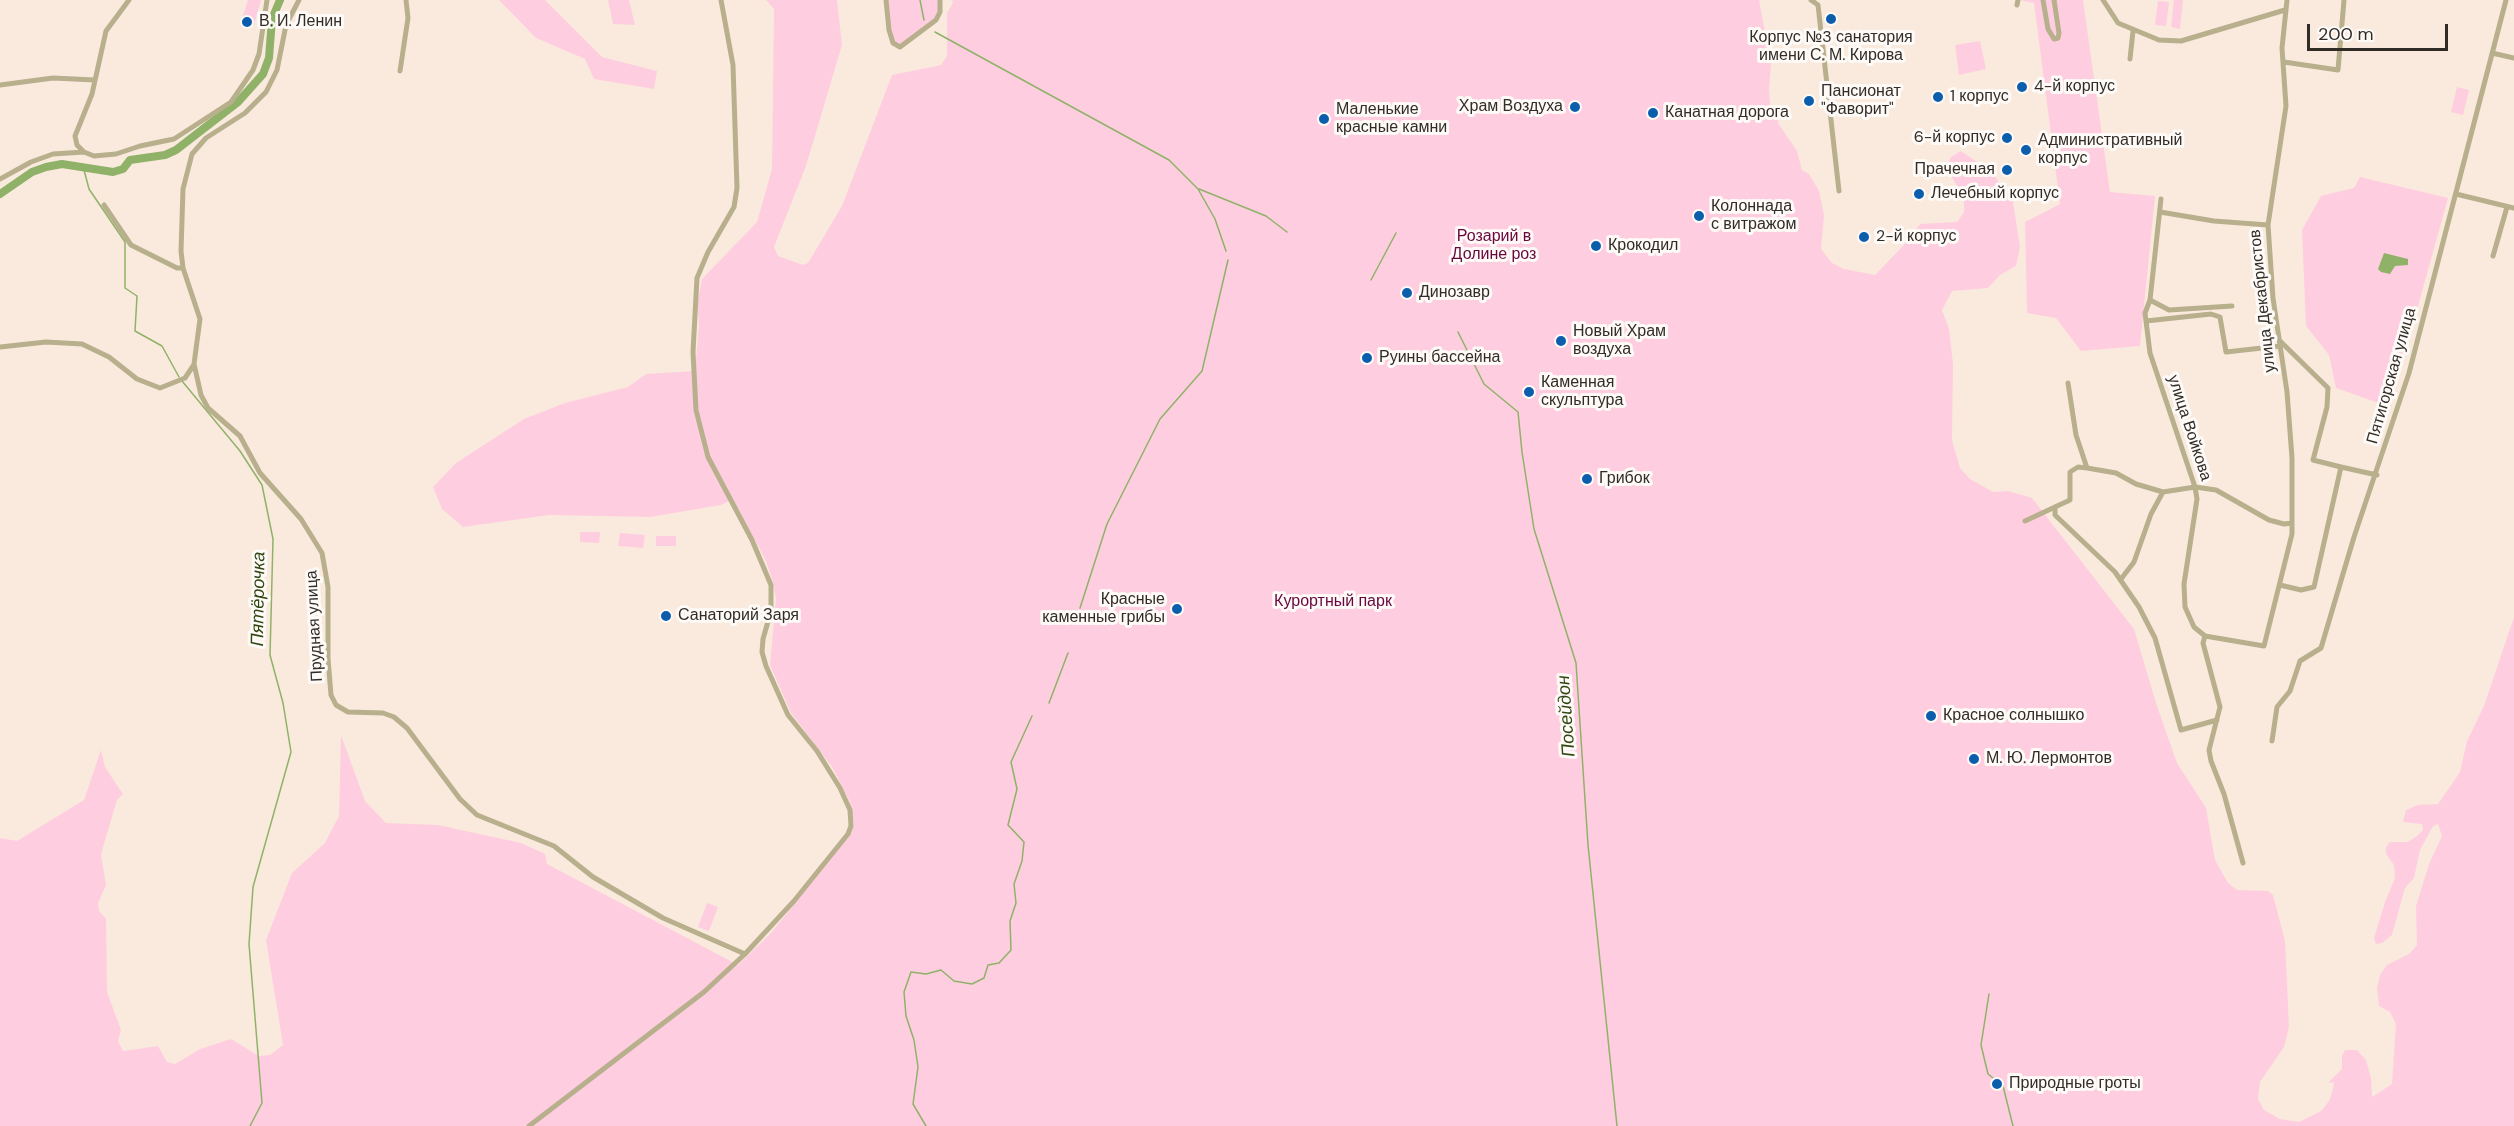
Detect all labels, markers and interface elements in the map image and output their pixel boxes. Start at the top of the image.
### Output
place label: В. И. Ленин [259,12,342,32]
marker: Корпус №3 санатория имени С. М. Кирова [1824,12,1838,26]
scale bar [2310,12,2451,50]
marker: В. И. Ленин [240,15,254,29]
text: 200 m [2318,22,2374,46]
place label: Корпус №3 санатория имени С. М. Кирова [1749,28,1913,66]
place label: 4-й корпус [2034,77,2115,97]
marker: 4-й корпус [2015,80,2029,94]
place label: Пансионат "Фаворит" [1821,82,1901,120]
place label: 1 корпус [1950,87,2009,107]
marker: 1 корпус [1931,90,1945,104]
marker: Пансионат "Фаворит" [1802,94,1816,108]
place label: Храм Воздуха [1459,97,1563,117]
place label: Маленькие красные камни [1336,100,1447,138]
marker: Храм Воздуха [1568,100,1582,114]
place label: Канатная дорога [1665,103,1789,123]
marker: Канатная дорога [1646,106,1660,120]
marker: Маленькие красные камни [1317,112,1331,126]
place label: 6-й корпус [1914,128,1995,148]
marker: 6-й корпус [2000,131,2014,145]
place label: Административный корпус [2038,131,2183,169]
marker: Административный корпус [2019,143,2033,157]
place label: Прачечная [1915,160,1995,180]
marker: Прачечная [2000,163,2014,177]
place label: Лечебный корпус [1931,184,2059,204]
marker: Лечебный корпус [1912,187,1926,201]
place label: Колоннада с витражом [1711,197,1796,235]
marker: Колоннада с витражом [1692,209,1706,223]
park label: Розарий в Долине роз [1452,227,1536,265]
place label: 2-й корпус [1876,227,1957,247]
street label: улица Декабристов [2246,229,2280,373]
marker: 2-й корпус [1857,230,1871,244]
place label: Крокодил [1608,236,1678,256]
marker: Крокодил [1589,239,1603,253]
place label: Динозавр [1419,283,1490,303]
marker: Динозавр [1400,286,1414,300]
street label: Пятигорская улица [2363,306,2421,446]
place label: Новый Храм воздуха [1573,322,1666,360]
marker: Новый Храм воздуха [1554,334,1568,348]
place label: Руины бассейна [1379,348,1500,368]
marker: Руины бассейна [1360,351,1374,365]
place label: Каменная скульптура [1541,373,1623,411]
street label: улица Войкова [2163,373,2215,483]
marker: Каменная скульптура [1522,385,1536,399]
place label: Грибок [1599,469,1650,489]
marker: Грибок [1580,472,1594,486]
water label: Пятёрочка [247,551,271,647]
street label: Прудная улица [302,570,328,682]
place label: Красные каменные грибы [1042,590,1165,628]
park label: Курортный парк [1274,592,1392,612]
marker: Красные каменные грибы [1170,602,1184,616]
place label: Санаторий Заря [678,606,799,626]
marker: Санаторий Заря [659,609,673,623]
water label: Посейдон [1553,674,1581,758]
place label: Красное солнышко [1943,706,2084,726]
marker: Красное солнышко [1924,709,1938,723]
place label: М. Ю. Лермонтов [1986,749,2112,769]
marker: М. Ю. Лермонтов [1967,752,1981,766]
place label: Природные гроты [2009,1074,2141,1094]
marker: Природные гроты [1990,1077,2004,1091]

